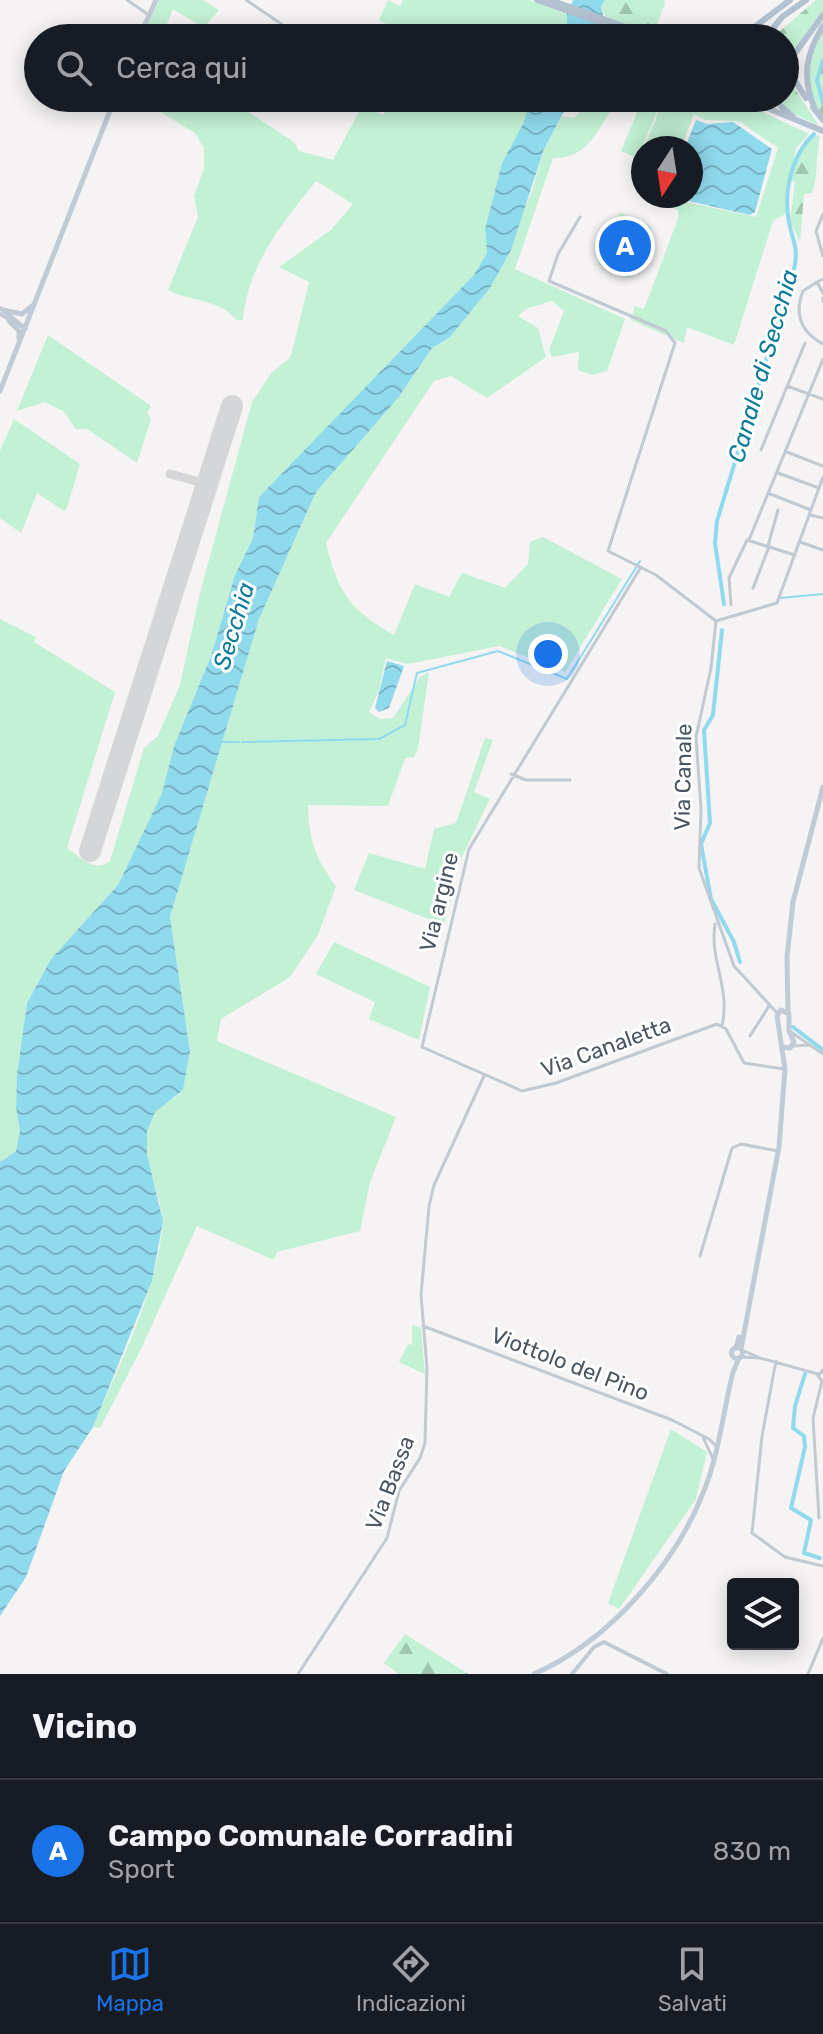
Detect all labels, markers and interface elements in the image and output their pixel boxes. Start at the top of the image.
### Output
search box [24,24,799,112]
icon: search [52,46,96,90]
text: Cerca qui [116,50,248,86]
north arrow [631,136,703,208]
pin: A [599,216,651,276]
water label: Canale di Secchia [722,266,804,466]
water label: Secchia [208,579,260,673]
your location [528,634,568,674]
street label: Via Canale [669,723,697,831]
street label: Via argine [414,849,464,955]
street label: Via Canaletta [537,1011,675,1083]
street label: Viottolo del Pino [487,1321,653,1407]
street label: Via Bassa [360,1432,420,1534]
map controls [727,1578,799,1650]
button: layers [727,1578,799,1650]
text: Vicino [32,1706,137,1747]
text: Campo Comunale Corradini [108,1818,513,1854]
text: A [49,1836,67,1867]
text: 830 m [713,1836,791,1867]
text: Sport [108,1854,175,1885]
tab: Mappa [96,1942,164,2017]
tab: Indicazioni [356,1942,466,2017]
tab: Salvati [658,1942,727,2017]

